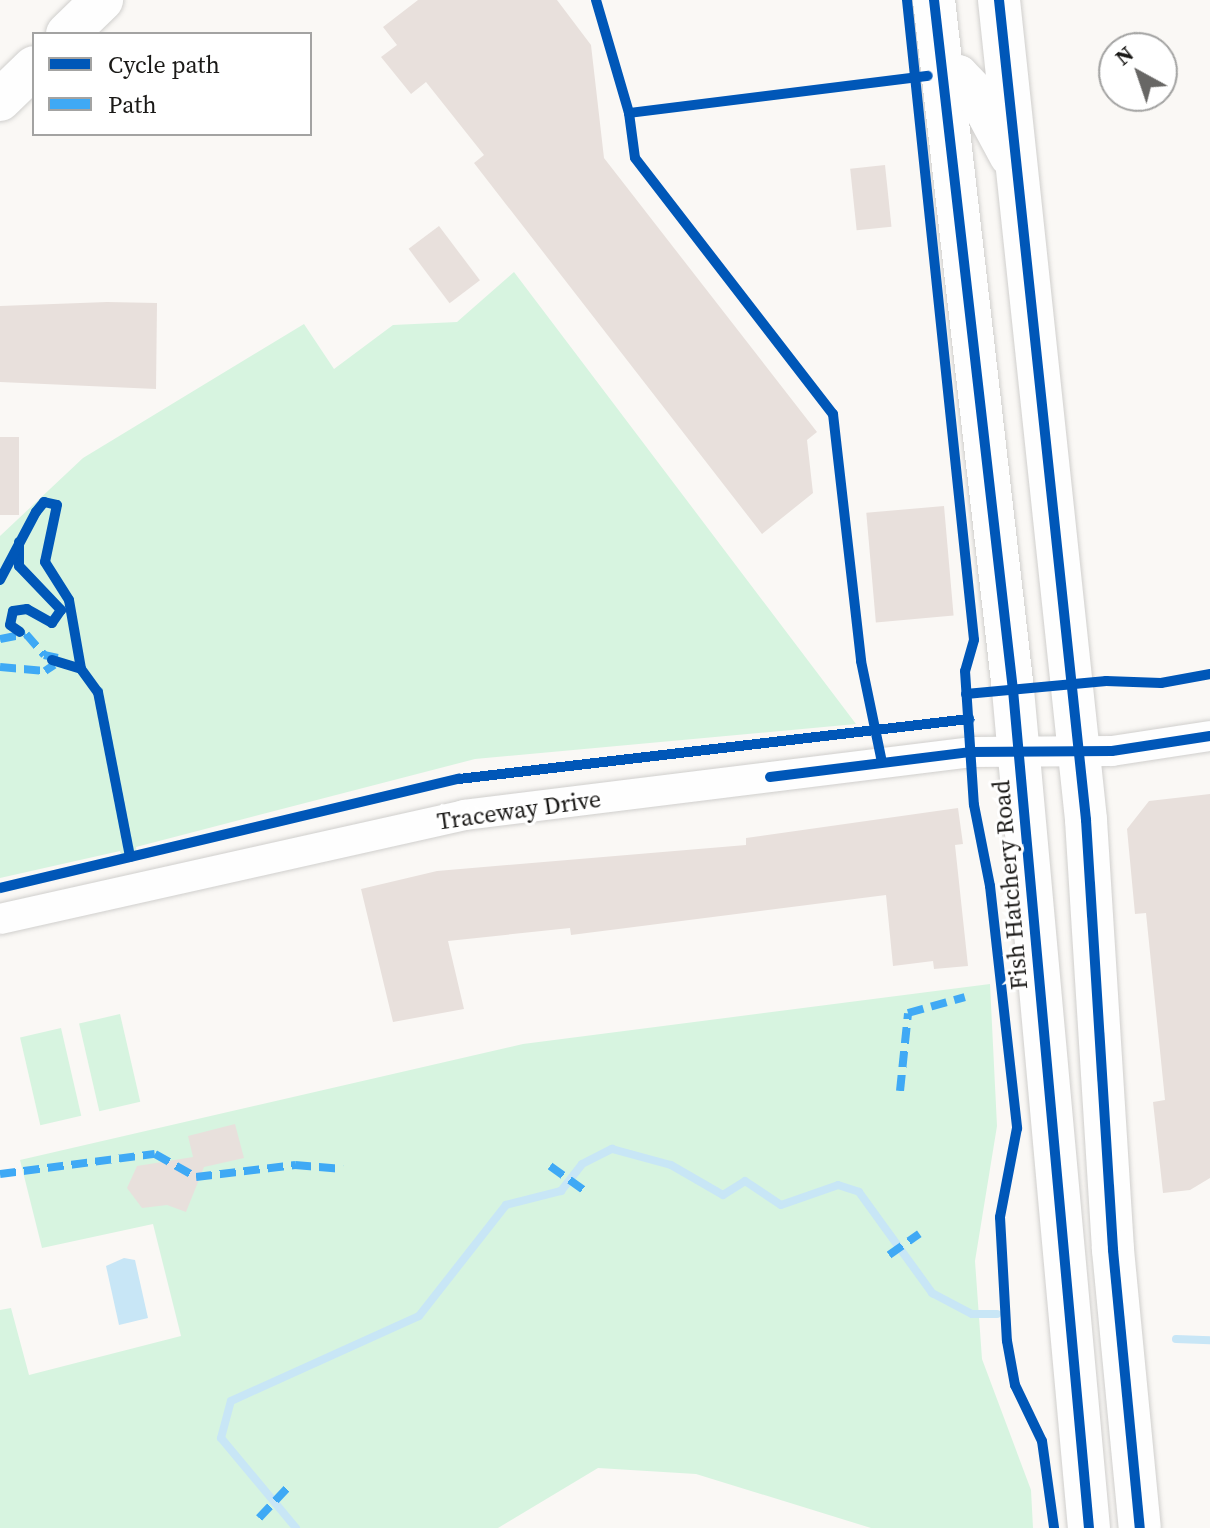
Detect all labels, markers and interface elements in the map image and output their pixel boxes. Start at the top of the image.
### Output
legend [32,32,312,136]
north arrow [1098,32,1178,112]
text: N [1108,39,1140,72]
text: Cycle path [108,48,220,81]
text: Path [108,88,157,121]
street label: Fish Hatchery Road [986,779,1034,991]
street label: Traceway Drive [435,784,603,836]

